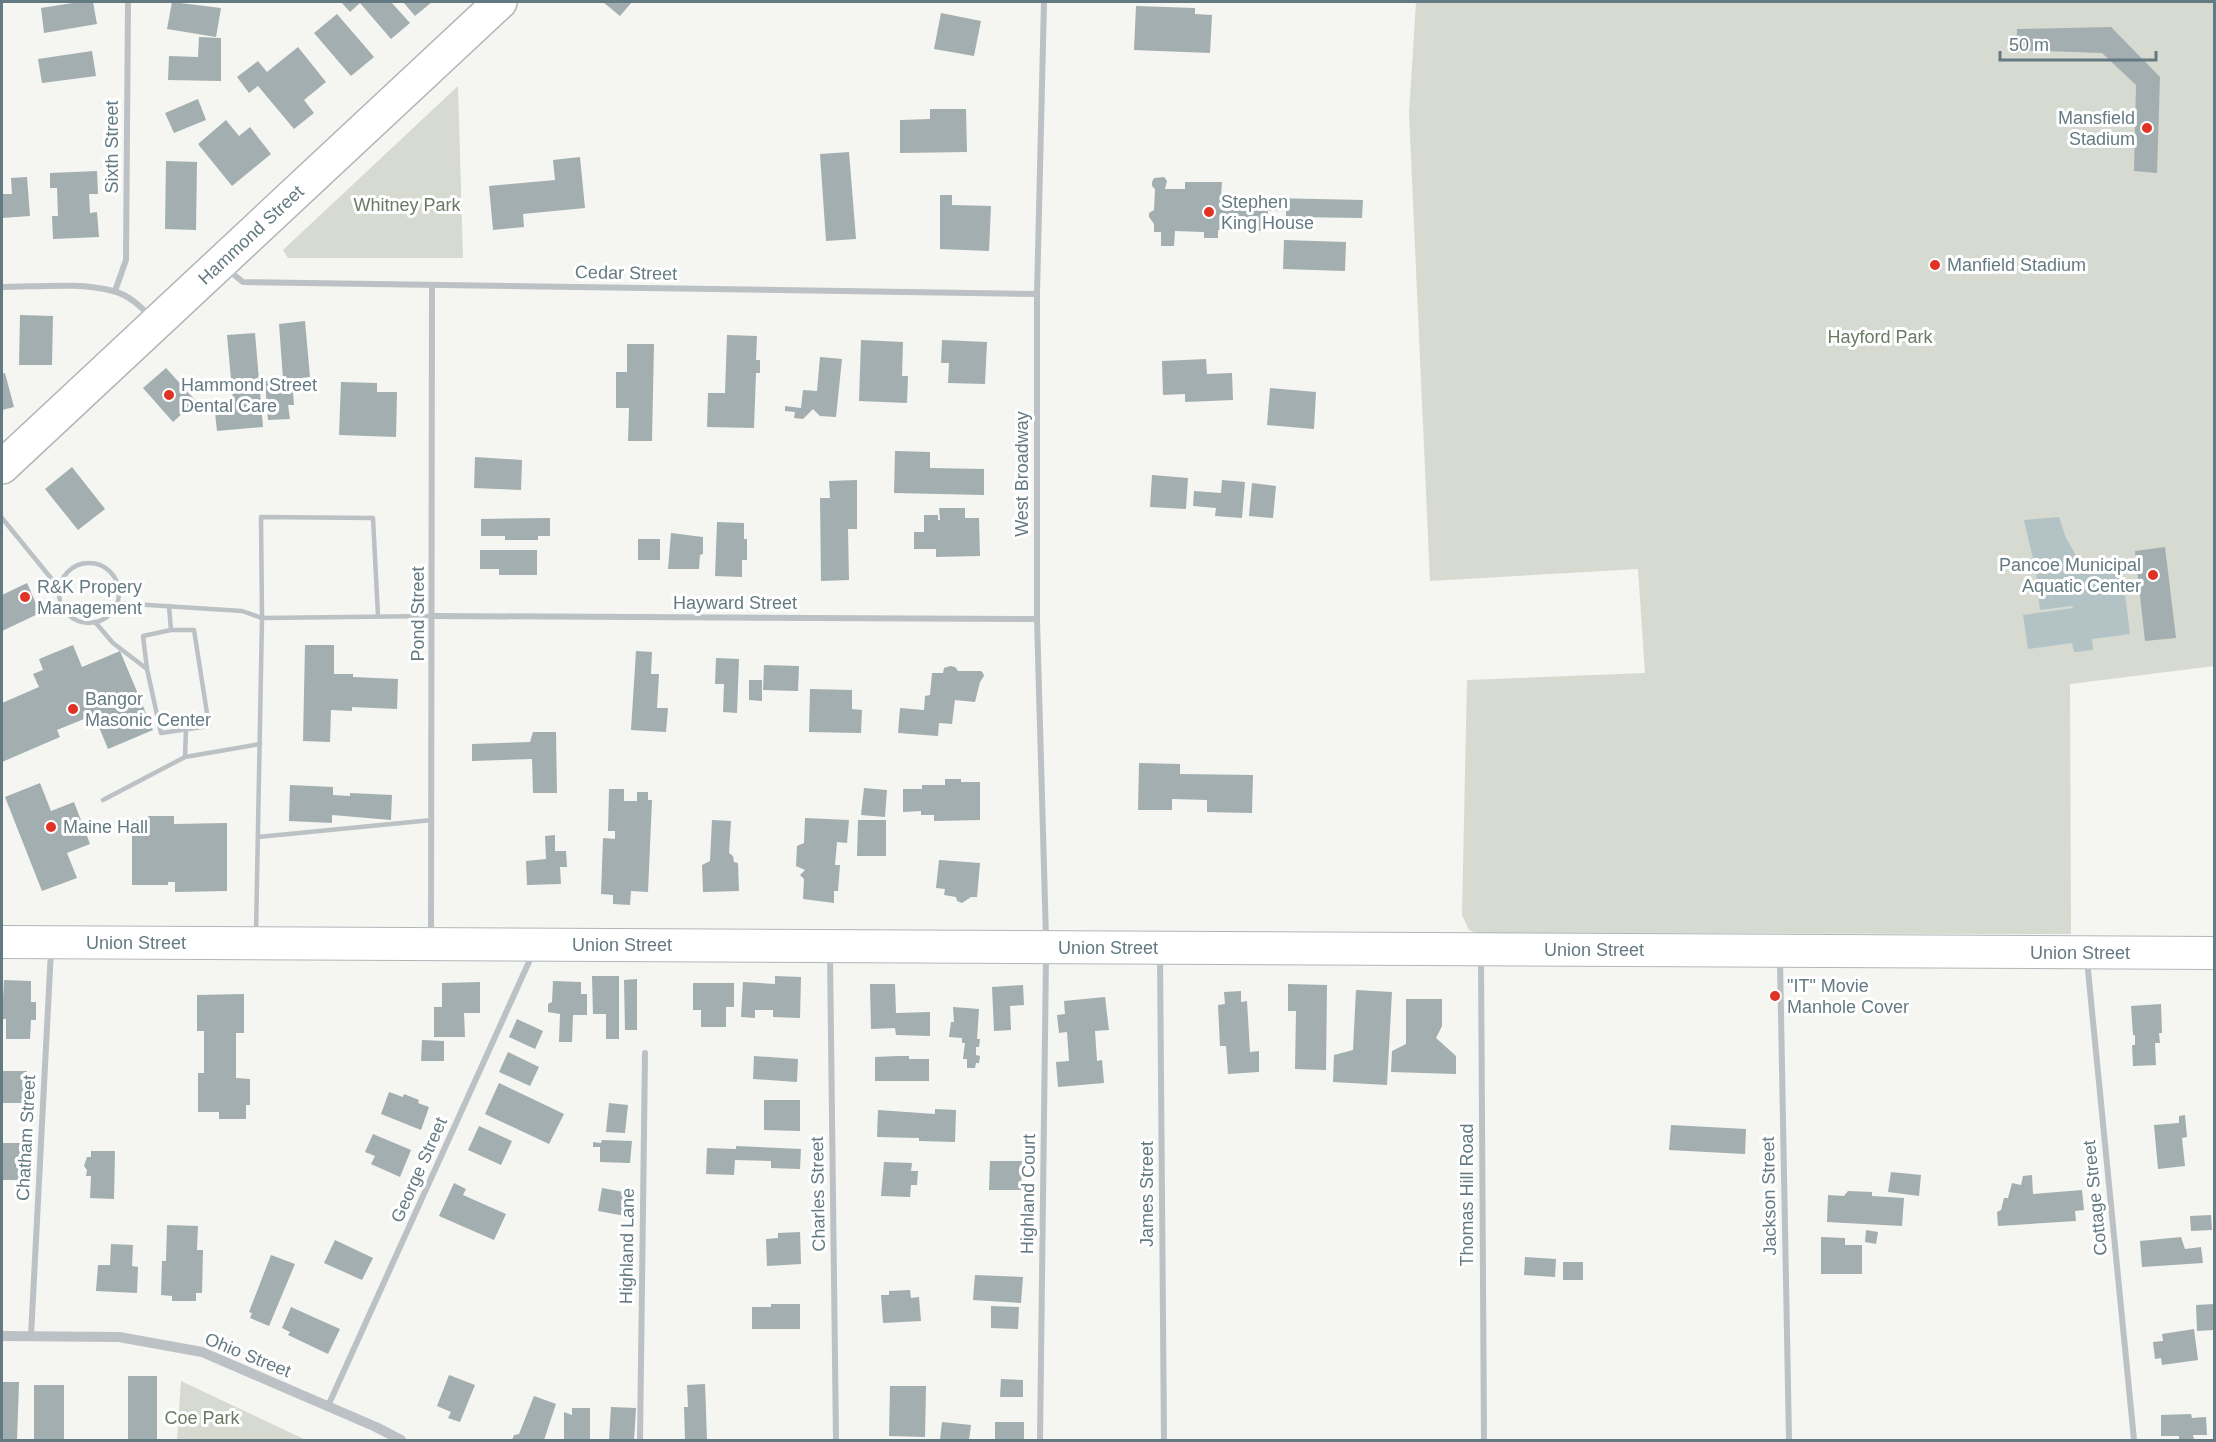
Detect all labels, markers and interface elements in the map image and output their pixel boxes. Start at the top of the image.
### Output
scale bar [2000,24,2156,62]
text: 50 m [2009,35,2049,55]
street label: Sixth Street [102,100,122,194]
place label: Mansfield Stadium [2058,108,2135,149]
marker: Mansfield Stadium [2140,121,2154,135]
street label: Hammond Street [194,181,308,289]
place label: Stephen King House [1221,192,1314,233]
park label: Whitney Park [353,195,462,215]
marker: Stephen King House [1202,205,1216,219]
place label: Manfield Stadium [1947,255,2086,275]
marker: Manfield Stadium [1928,258,1942,272]
street label: Cedar Street [575,262,677,284]
park label: Hayford Park [1827,327,1934,347]
place label: Hammond Street Dental Care [181,375,317,416]
marker: Hammond Street Dental Care [162,388,176,402]
street label: West Broadway [1012,411,1032,537]
place label: Pancoe Municipal Aquatic Center [1999,555,2141,596]
street label: Pond Street [408,566,428,662]
marker: Pancoe Municipal Aquatic Center [2146,568,2160,582]
place label: R&K Propery Management [37,577,142,618]
marker: R&K Propery Management [18,590,32,604]
street label: Hayward Street [673,593,797,613]
place label: Bangor Masonic Center [85,689,211,730]
marker: Bangor Masonic Center [66,702,80,716]
place label: Maine Hall [63,817,148,837]
marker: Maine Hall [44,820,58,834]
street label: Union Street [86,933,186,953]
street label: Union Street [572,935,672,955]
street label: Union Street [1058,938,1158,958]
street label: Union Street [1544,940,1644,960]
street label: Union Street [2030,943,2130,963]
place label: "IT" Movie Manhole Cover [1787,976,1909,1017]
marker: "IT" Movie Manhole Cover [1768,989,1782,1003]
street label: Chatham Street [13,1075,39,1201]
street label: George Street [387,1114,451,1226]
street label: Thomas Hill Road [1457,1123,1477,1267]
street label: Highland Court [1017,1134,1039,1254]
street label: Charles Street [807,1136,829,1252]
street label: Jackson Street [1758,1136,1780,1256]
street label: Cottage Street [2079,1139,2111,1257]
street label: James Street [1137,1141,1157,1247]
street label: Highland Lane [616,1188,638,1304]
street label: Ohio Street [202,1329,294,1381]
park label: Coe Park [164,1408,241,1428]

